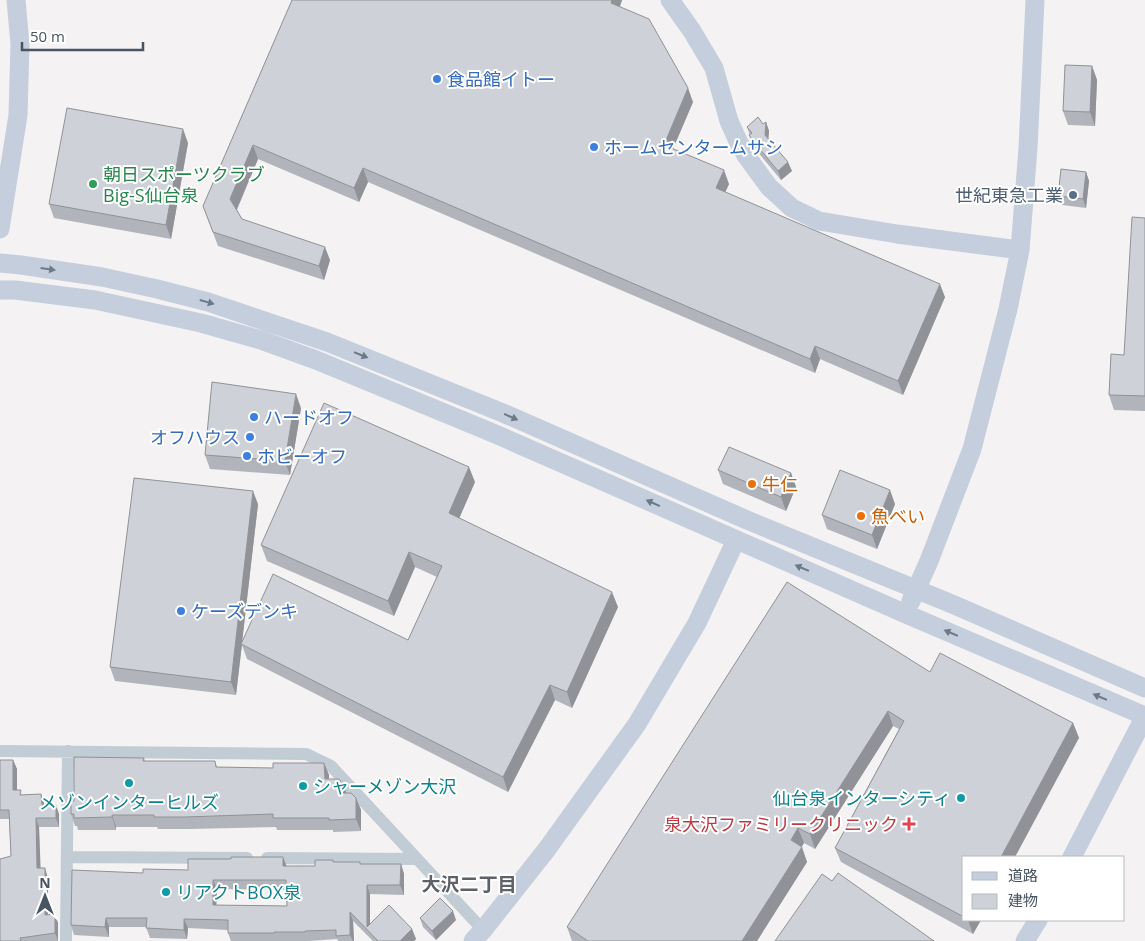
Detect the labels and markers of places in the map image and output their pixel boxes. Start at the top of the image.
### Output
place label: 食品館イトー [447,67,555,91]
marker: 食品館イトー [431,73,443,85]
place label: ホームセンタームサシ [604,135,783,159]
marker: ホームセンタームサシ [588,141,600,153]
place label: 朝日スポーツクラブ Big-S仙台泉 [103,162,265,207]
marker: 朝日スポーツクラブ Big-S仙台泉 [87,178,99,190]
place label: 世紀東急工業 [955,183,1063,207]
marker: 世紀東急工業 [1067,189,1079,201]
place label: ハードオフ [264,405,354,429]
marker: ハードオフ [248,411,260,423]
place label: オフハウス [150,425,240,449]
marker: オフハウス [244,431,256,443]
place label: ホビーオフ [257,444,347,468]
marker: ホビーオフ [241,450,253,462]
place label: 牛仁 [762,472,798,496]
marker: 牛仁 [746,478,758,490]
place label: 魚べい [871,504,925,528]
marker: 魚べい [855,510,867,522]
place label: ケーズデンキ [191,599,298,623]
marker: ケーズデンキ [175,605,187,617]
place label: シャーメゾン大沢 [313,774,456,798]
marker: メゾンインターヒルズ [123,777,135,789]
marker: シャーメゾン大沢 [297,780,309,792]
place label: 仙台泉インターシティ [772,786,951,810]
place label: メゾンインターヒルズ [39,790,219,814]
marker: 仙台泉インターシティ [955,792,967,804]
place label: 泉大沢ファミリークリニック [664,812,898,836]
marker: 泉大沢ファミリークリニック [902,817,916,831]
place label: リアクトBOX泉 [176,880,301,904]
marker: リアクトBOX泉 [160,886,172,898]

